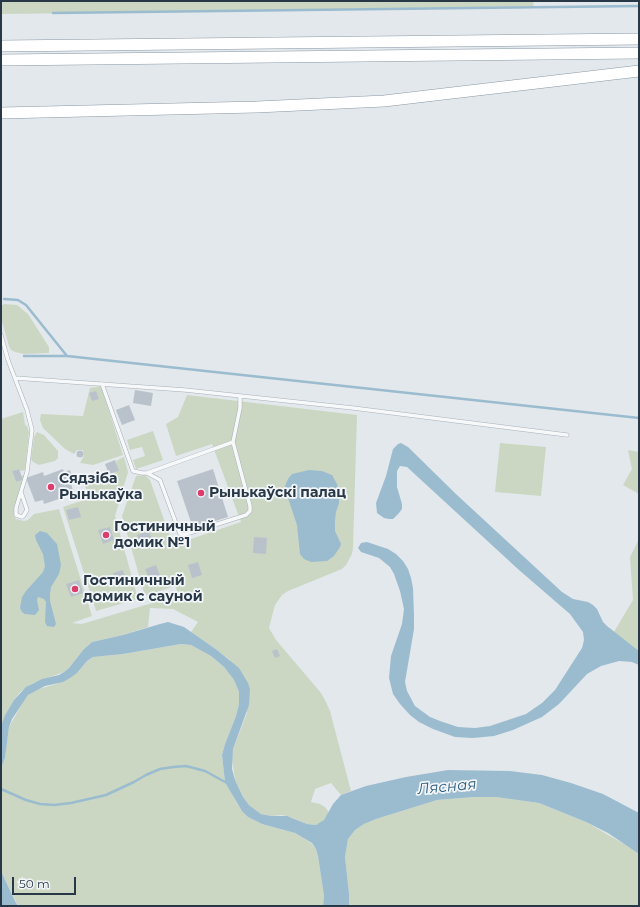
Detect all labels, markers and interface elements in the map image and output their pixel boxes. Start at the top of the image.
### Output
place label: Сядзіба Рынькаўка [59,471,142,504]
marker: Сядзіба Рынькаўка [46,482,56,492]
place label: Рынькаўскi палац [209,485,346,501]
marker: Рынькаўскi палац [196,488,206,498]
place label: Гостиничный домик №1 [114,519,216,552]
marker: Гостиничный домик №1 [101,530,111,540]
place label: Гостиничный домик с сауной [83,573,203,606]
marker: Гостиничный домик с сауной [70,584,80,594]
water label: Лясная [417,775,477,799]
scale bar [14,869,78,895]
text: 50 m [19,876,50,891]

